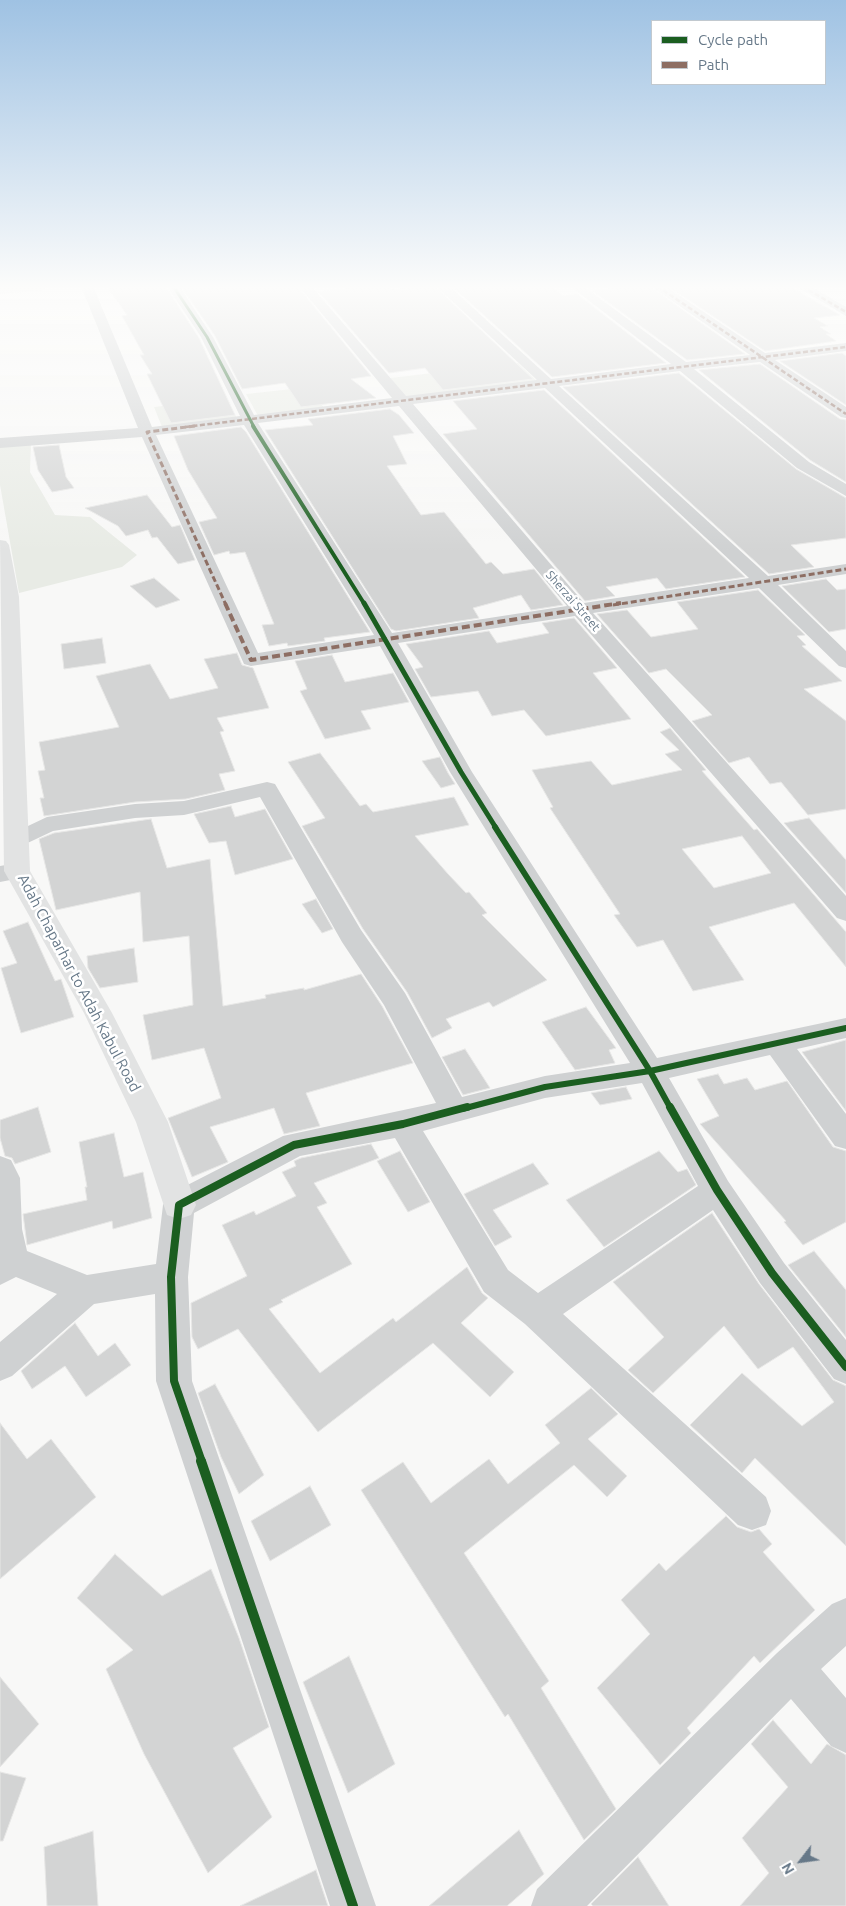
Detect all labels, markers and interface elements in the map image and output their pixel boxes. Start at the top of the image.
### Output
legend [651,20,826,85]
text: Cycle path [698,31,768,48]
text: Path [698,56,729,73]
street label: Sherzai Street [543,568,603,634]
street label: Adah Chaparhar to Adah Kabul Road [14,871,144,1095]
north arrow [776,1836,826,1886]
text: N [778,1860,798,1877]

